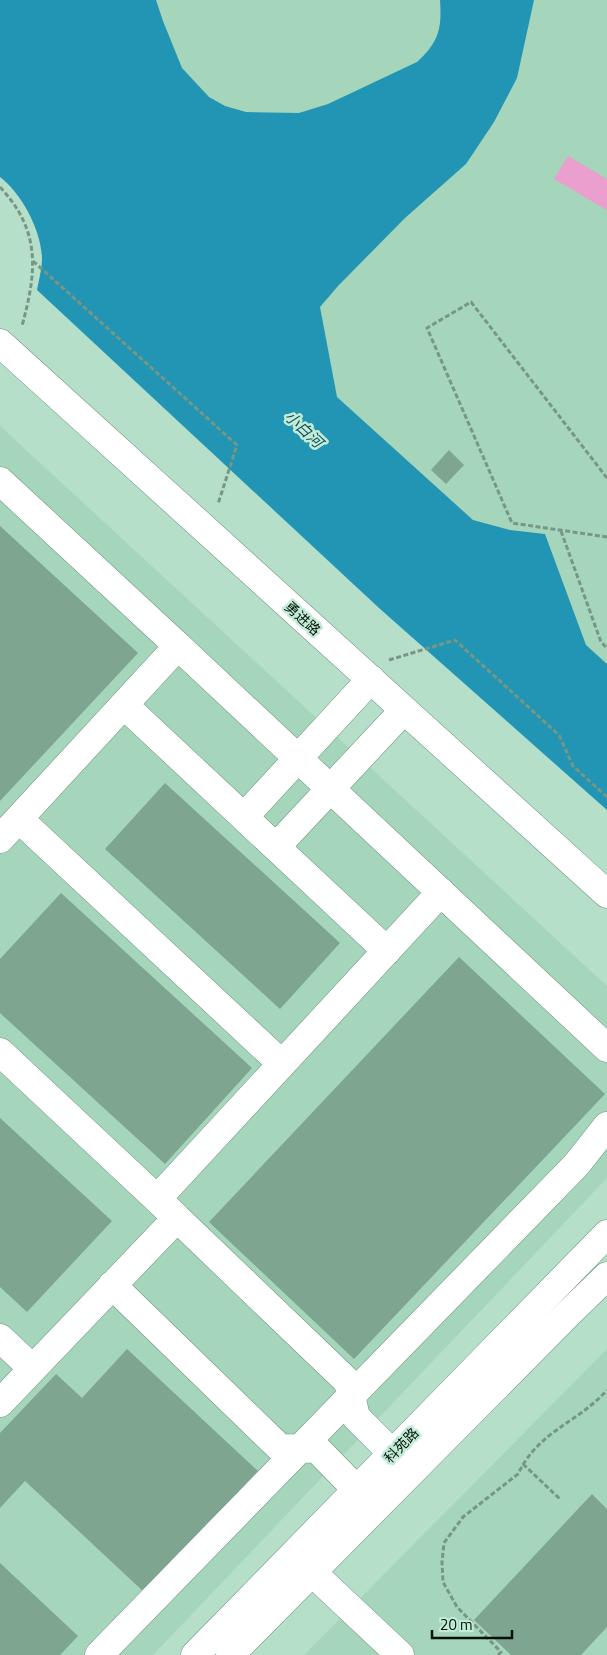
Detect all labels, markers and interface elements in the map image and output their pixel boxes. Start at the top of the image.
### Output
water label: 小白河 [280,405,330,455]
street label: 勇进路 [280,596,326,640]
street label: 科苑路 [379,1423,423,1467]
scale bar [432,1608,512,1640]
text: 20 m [440,1613,473,1636]

